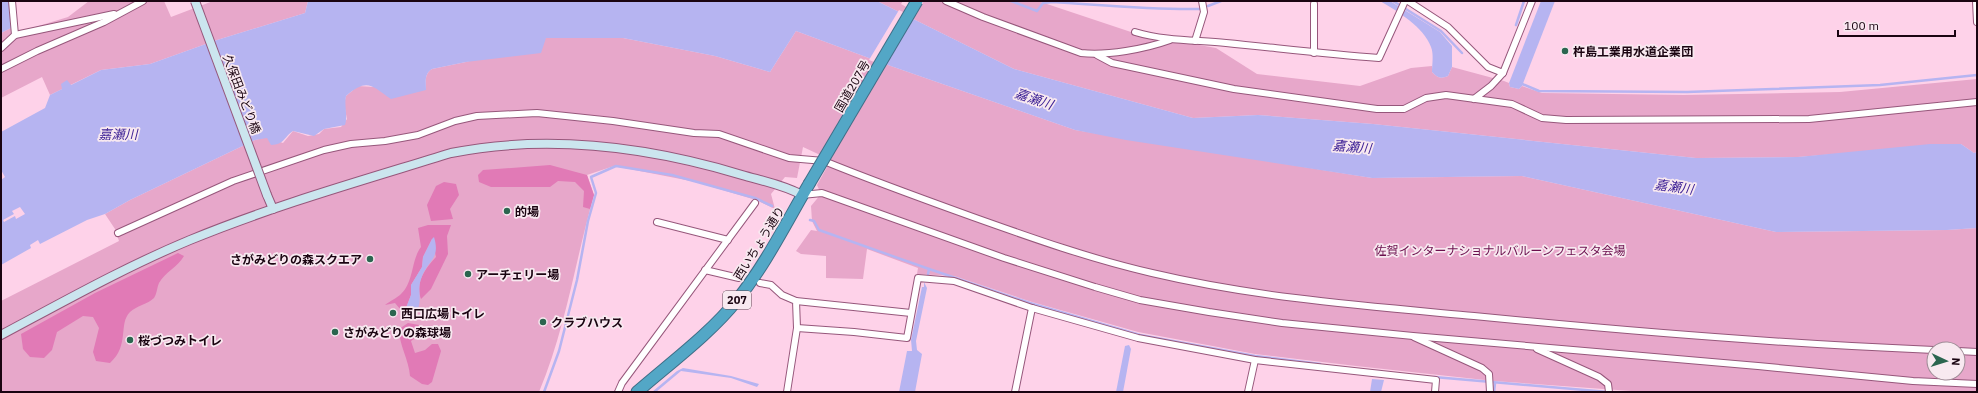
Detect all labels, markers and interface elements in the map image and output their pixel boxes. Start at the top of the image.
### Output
scale bar [1838,12,1955,38]
text: 100 m [1844,18,1879,33]
place label: 杵島工業用水道企業団 [1573,44,1693,59]
marker: 杵島工業用水道企業団 [1560,46,1570,56]
street label: 久保田みどり橋 [220,52,264,136]
street label: 国道207号 [831,57,873,115]
water label: 嘉瀬川 [1013,85,1057,114]
water label: 嘉瀬川 [98,126,139,143]
water label: 嘉瀬川 [1332,137,1374,157]
water label: 嘉瀬川 [1653,176,1696,198]
street label: 西いちょう通り [730,203,788,283]
place label: 的場 [515,204,539,219]
marker: 的場 [502,206,512,216]
park label: 佐賀インターナショナルバルーンフェスタ会場 [1374,243,1626,258]
place label: さがみどりの森スクエア [230,252,362,267]
marker: さがみどりの森スクエア [365,254,375,264]
place label: アーチェリー場 [476,267,559,282]
marker: アーチェリー場 [463,269,473,279]
road number: 207 [723,291,751,309]
place label: 西口広場トイレ [401,306,485,321]
marker: 西口広場トイレ [388,308,398,318]
place label: クラブハウス [551,315,623,330]
marker: クラブハウス [538,317,548,327]
place label: さがみどりの森球場 [343,325,451,340]
marker: さがみどりの森球場 [330,327,340,337]
place label: 桜づつみトイレ [138,333,222,348]
marker: 桜づつみトイレ [125,335,135,345]
north arrow [1926,341,1966,381]
text: N [1949,357,1963,366]

